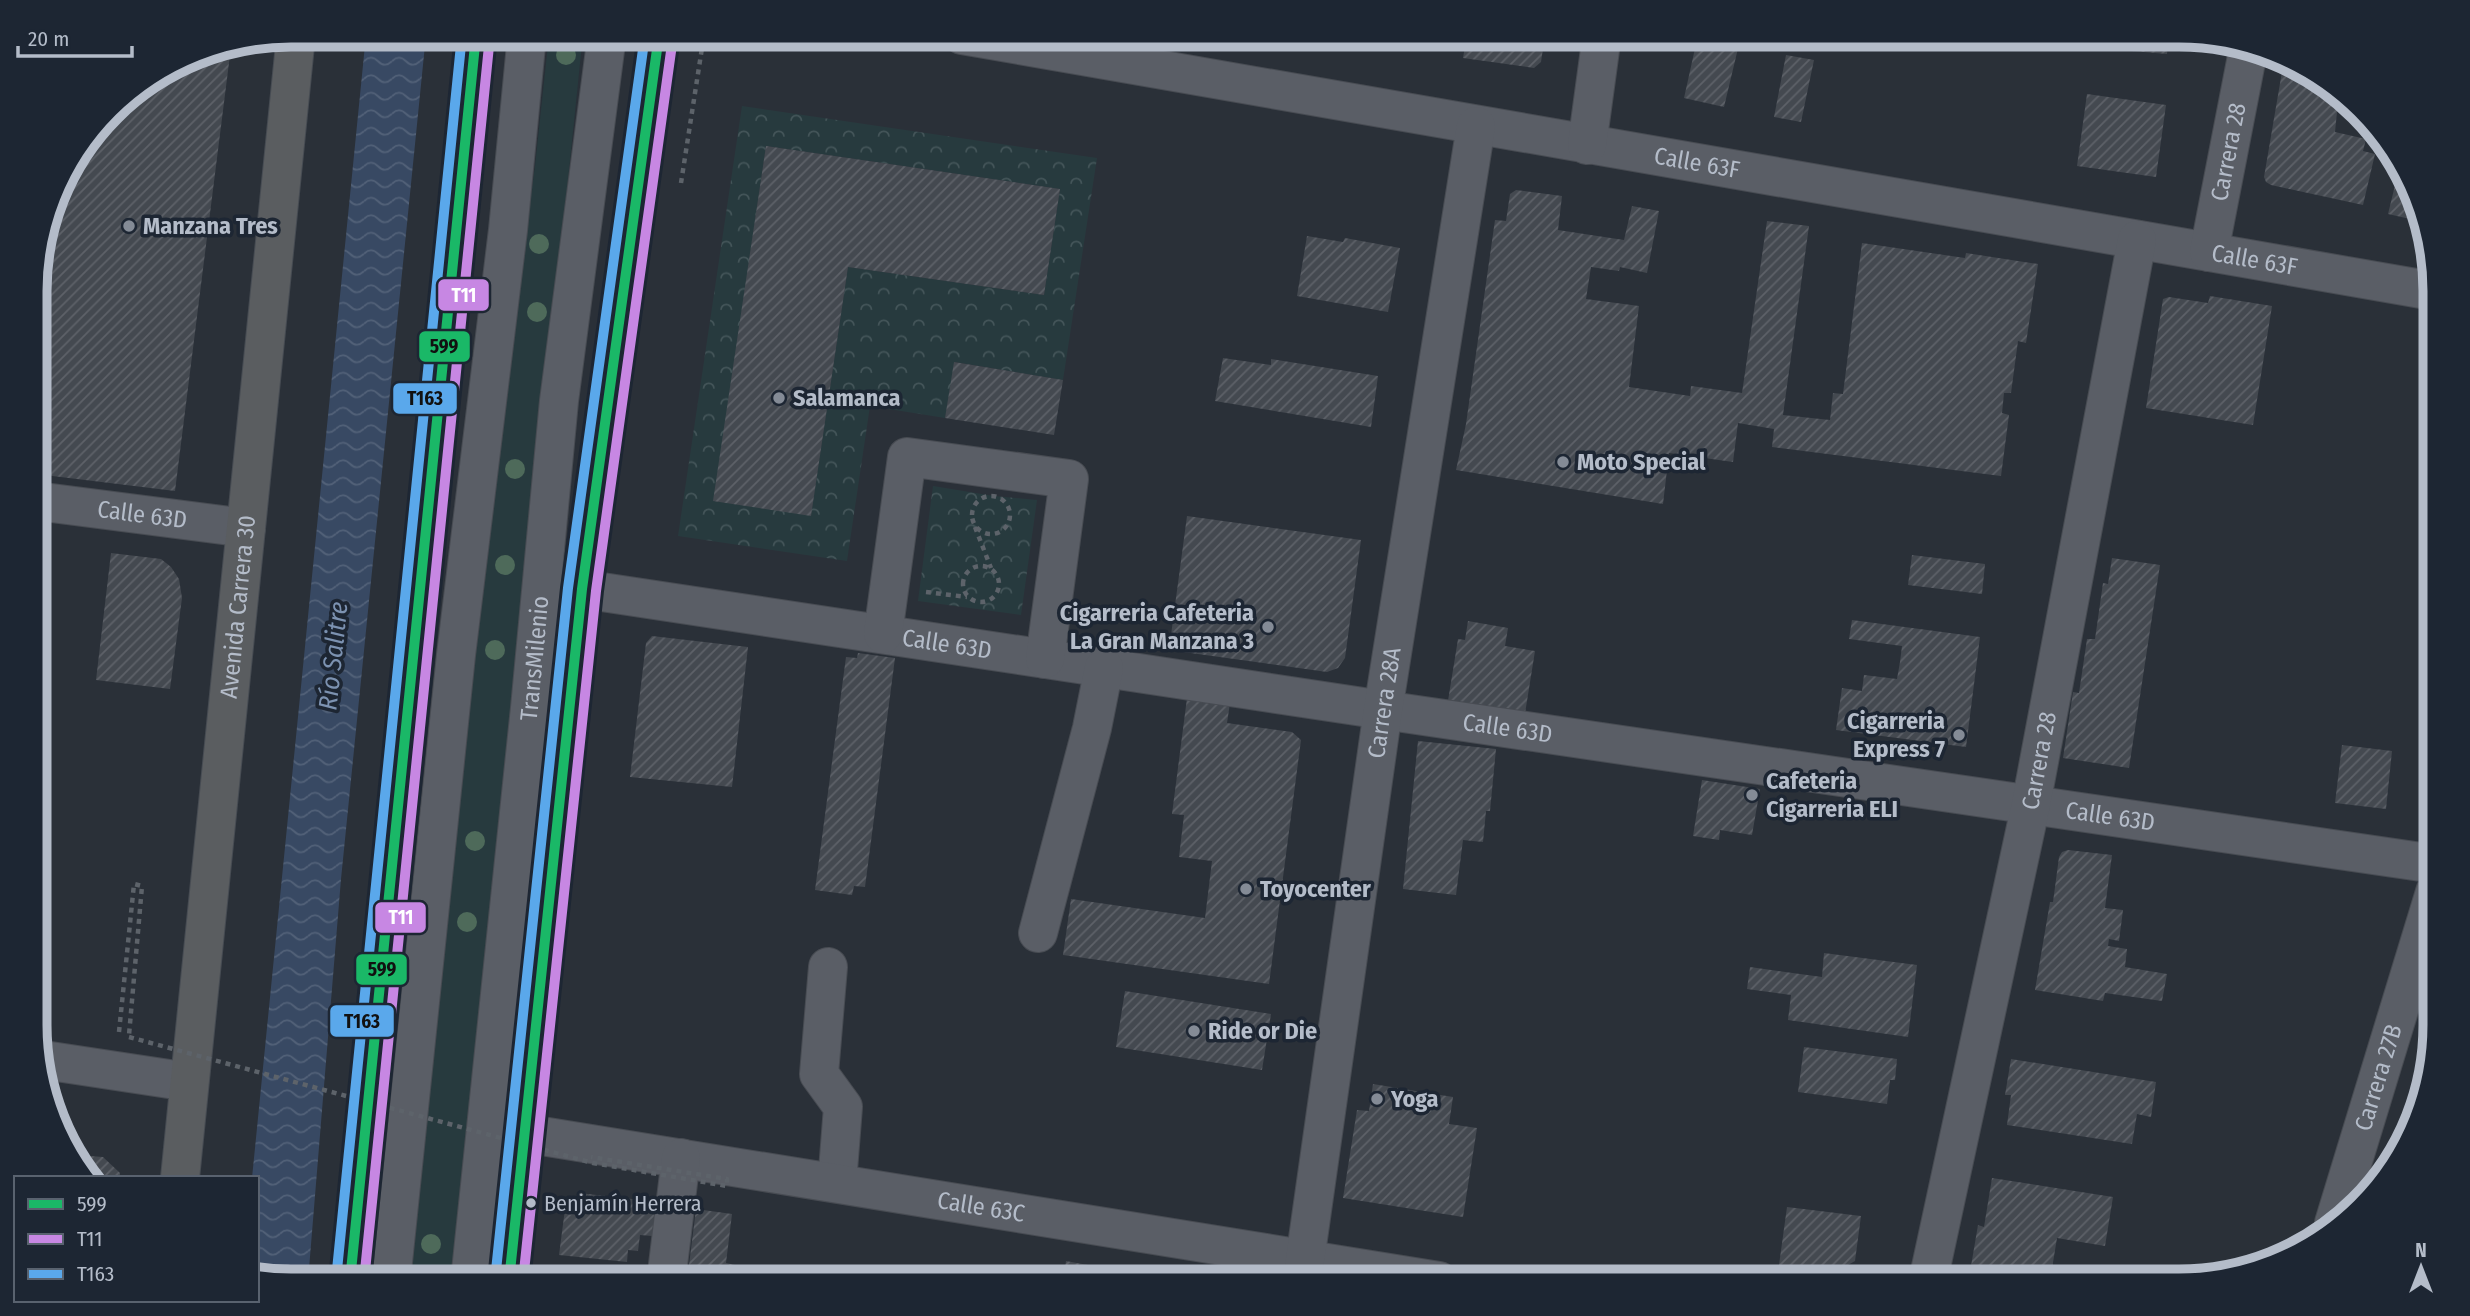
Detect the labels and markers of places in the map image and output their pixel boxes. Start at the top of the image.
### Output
place label: Manzana Tres [143,212,278,240]
marker: Manzana Tres [121,218,137,234]
place label: Salamanca [793,384,901,412]
marker: Salamanca [771,390,787,406]
place label: Moto Special [1577,448,1706,476]
marker: Moto Special [1555,454,1571,470]
place label: Cigarreria Cafeteria La Gran Manzana 3 [1060,599,1254,655]
marker: Cigarreria Cafeteria La Gran Manzana 3 [1260,619,1276,635]
place label: Cigarreria Express 7 [1847,707,1945,763]
marker: Cigarreria Express 7 [1951,727,1967,743]
place label: Cafeteria Cigarreria ELI [1766,767,1898,823]
marker: Cafeteria Cigarreria ELI [1744,787,1760,803]
place label: Toyocenter [1260,875,1371,903]
marker: Toyocenter [1238,881,1254,897]
place label: Ride or Die [1208,1017,1317,1045]
marker: Ride or Die [1186,1023,1202,1039]
place label: Yoga [1390,1085,1439,1113]
marker: Yoga [1369,1091,1385,1107]
place label: Benjamín Herrera [544,1190,702,1217]
marker: Benjamín Herrera [524,1196,538,1210]

